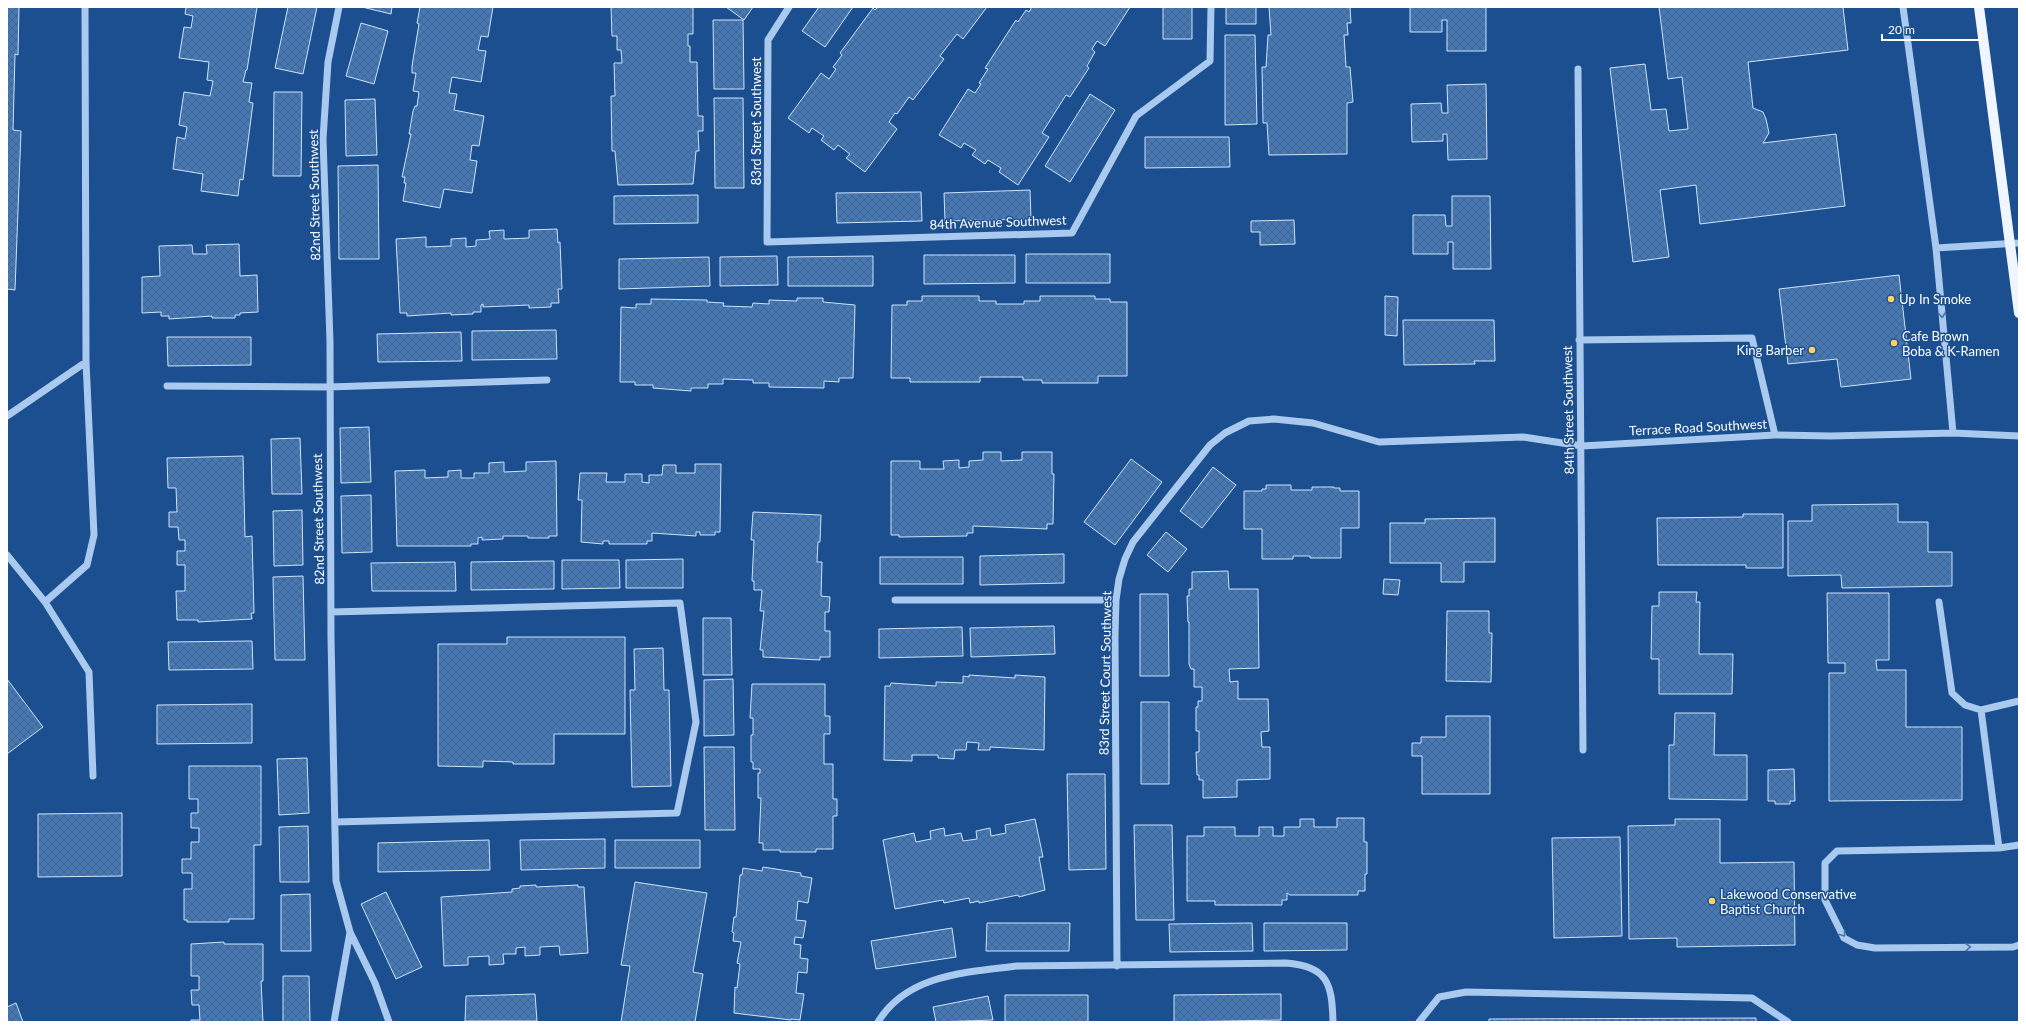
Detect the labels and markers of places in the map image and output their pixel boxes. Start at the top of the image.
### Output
place label: Up In Smoke [1899,291,1971,307]
marker: Up In Smoke [1886,294,1896,304]
place label: Cafe Brown Boba & K-Ramen [1902,328,2000,359]
marker: Cafe Brown Boba & K-Ramen [1889,338,1899,348]
place label: King Barber [1737,342,1804,358]
marker: King Barber [1807,345,1817,355]
place label: Lakewood Conservative Baptist Church [1720,886,1857,917]
marker: Lakewood Conservative Baptist Church [1707,896,1717,906]

